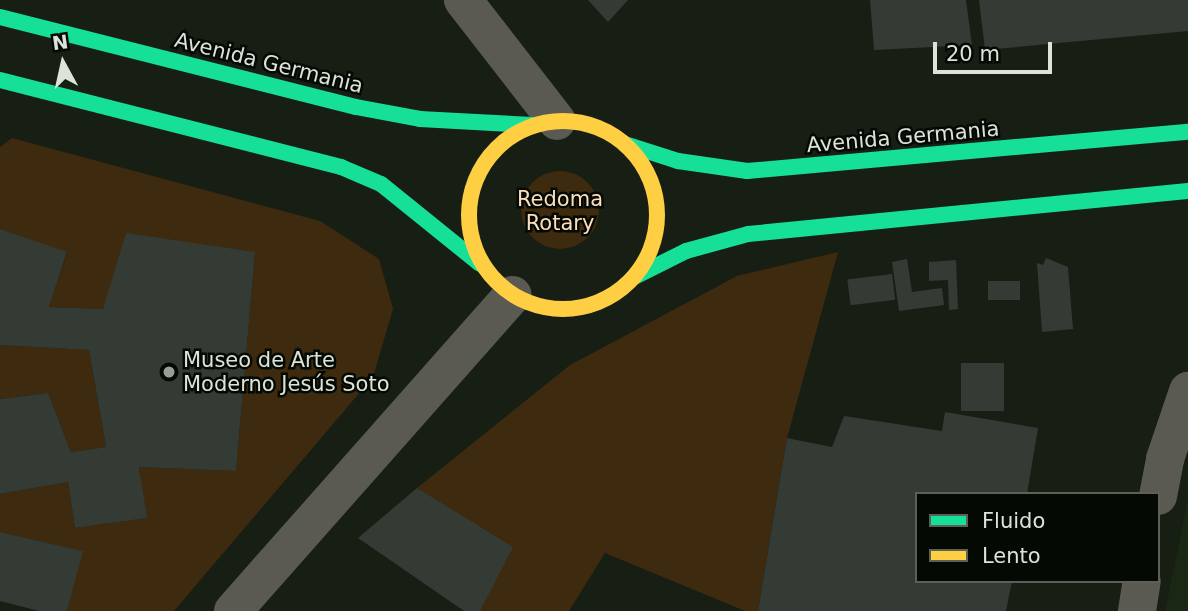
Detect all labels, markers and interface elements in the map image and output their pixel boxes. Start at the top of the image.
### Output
street label: Avenida Germania [172,27,366,99]
north arrow [28,28,98,98]
scale bar [936,28,1055,72]
text: N [51,30,69,54]
text: 20 m [946,42,1000,66]
street label: Avenida Germania [806,116,1000,158]
park label: Redoma Rotary [517,186,603,236]
place label: Museo de Arte Moderno Jesús Soto [183,347,390,397]
marker: Museo de Arte Moderno Jesús Soto [161,364,177,380]
legend [915,492,1160,583]
text: Fluido [982,509,1045,533]
text: Lento [982,544,1041,568]

